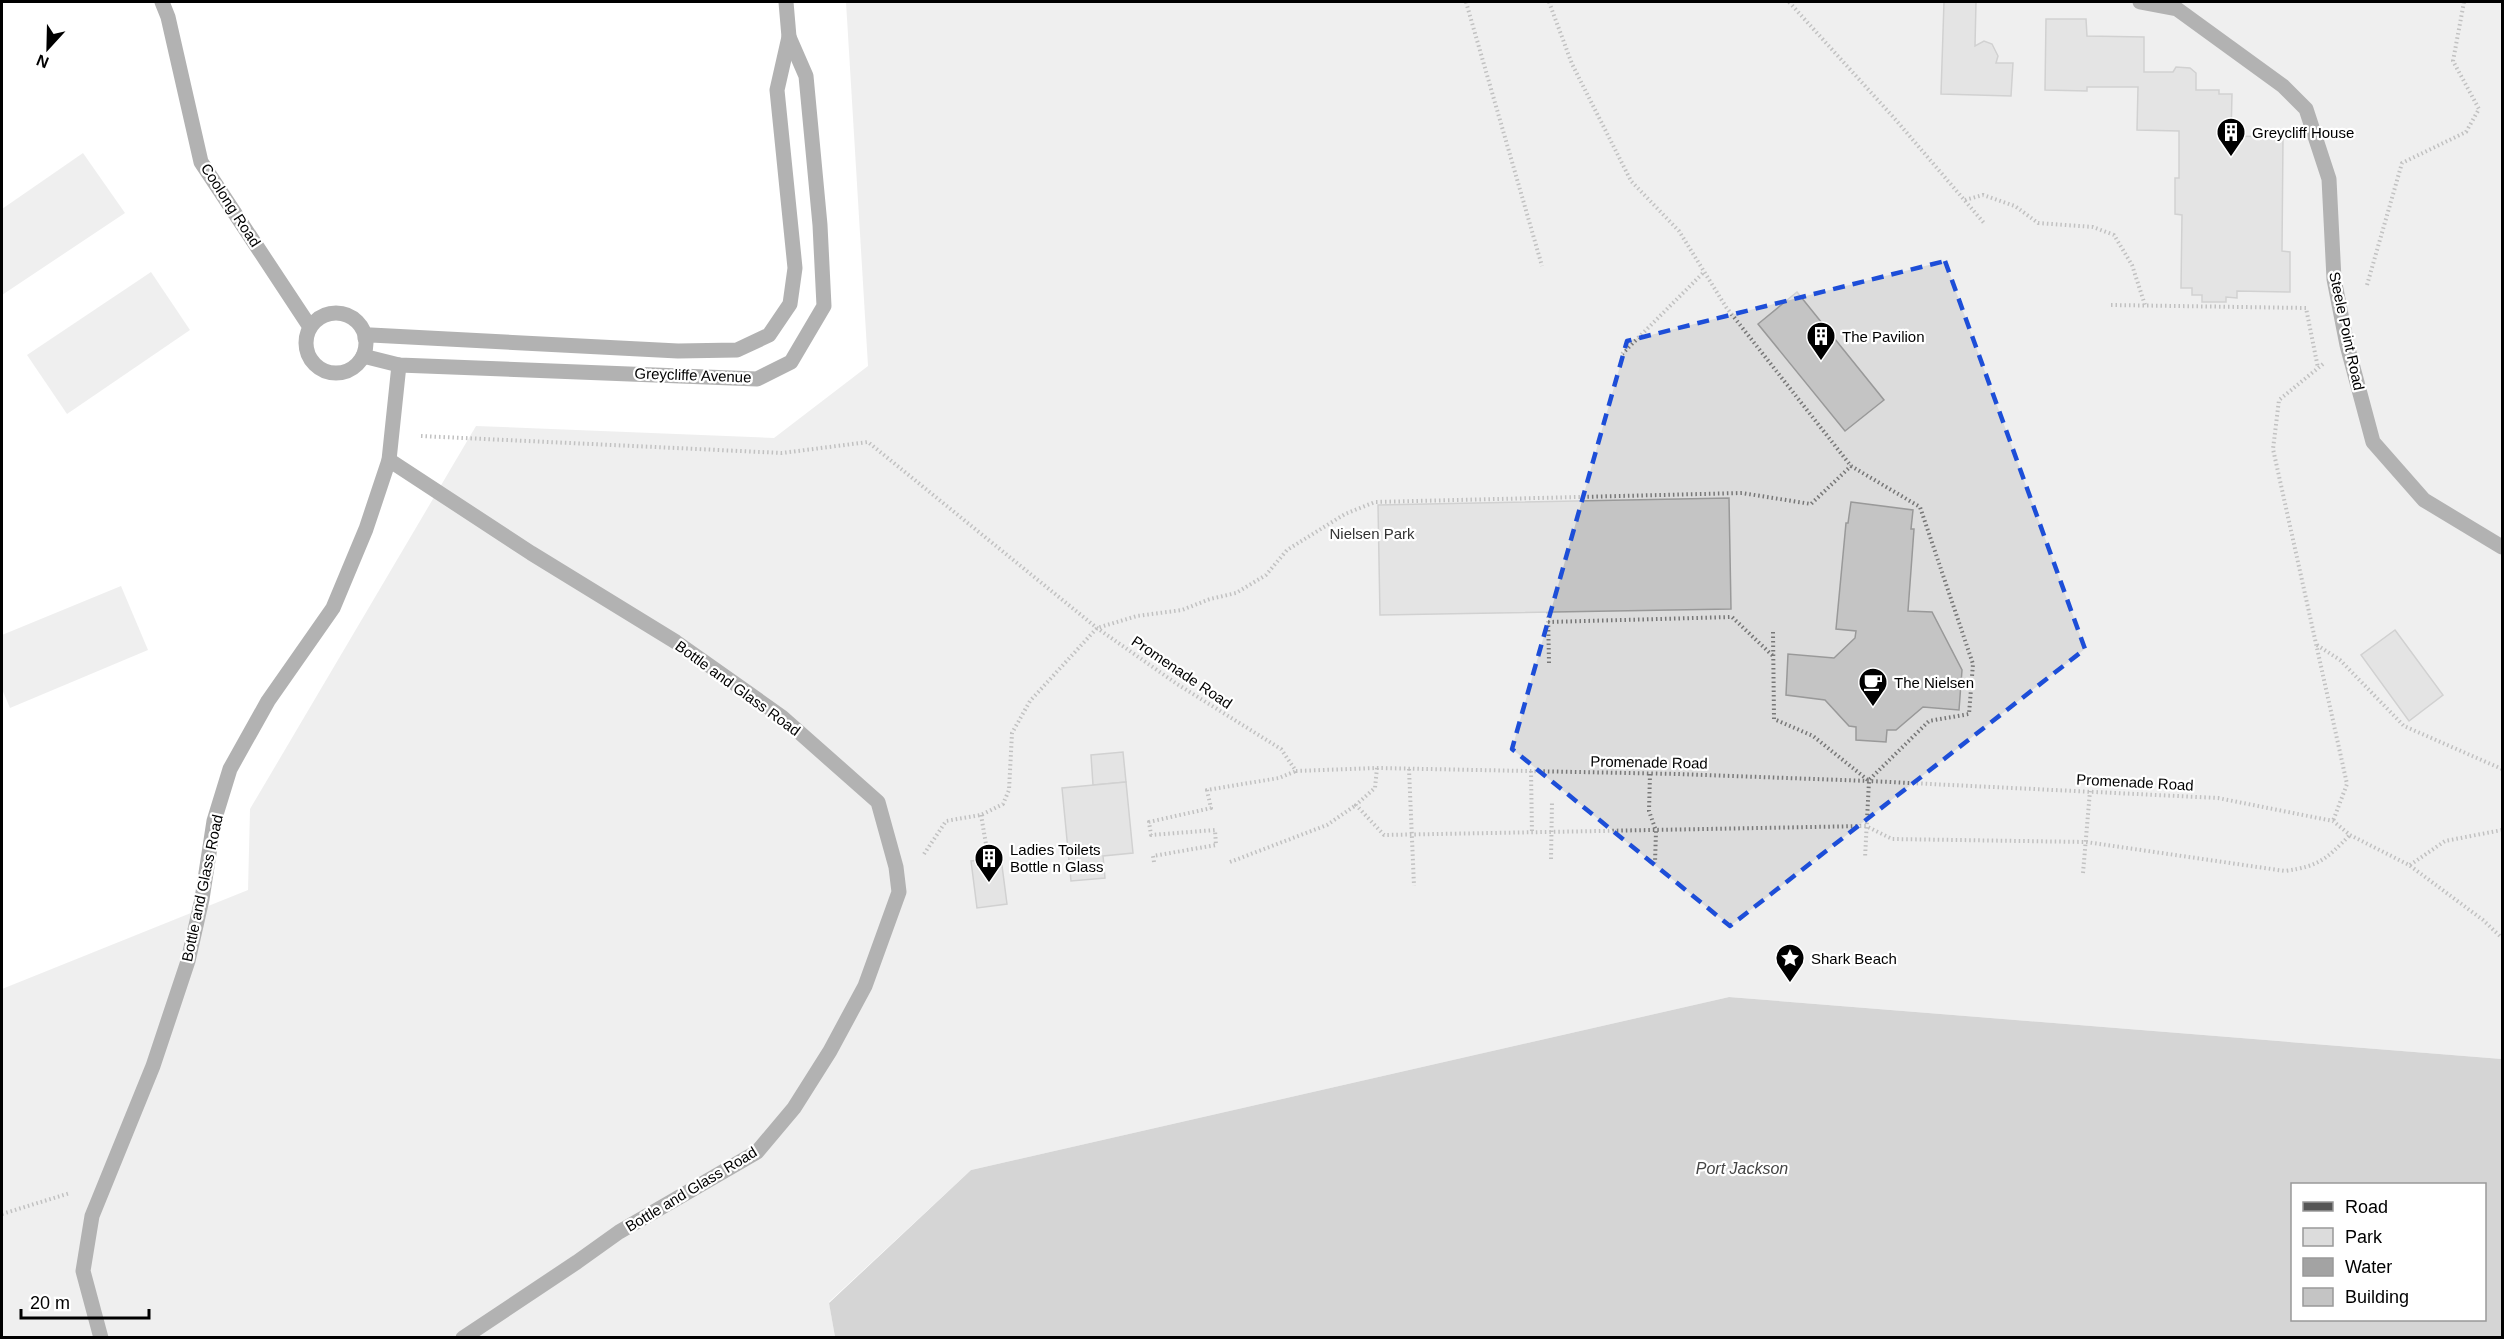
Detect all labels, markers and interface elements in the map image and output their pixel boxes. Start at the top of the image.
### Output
north arrow [18,18,78,78]
text: N [34,51,51,71]
building icon: Greycliff House [2215,116,2247,158]
place label: Greycliff House [2252,124,2354,141]
street label: Coolong Road [198,160,264,250]
street label: Steele Point Road [2326,270,2368,392]
building icon: The Pavilion [1805,320,1837,362]
place label: The Pavilion [1842,328,1925,345]
street label: Greycliffe Avenue [634,364,752,386]
park label: Nielsen Park [1329,525,1415,542]
street label: Promenade Road [1129,632,1235,712]
street label: Bottle and Glass Road [672,637,804,739]
cafe icon: The Nielsen [1857,666,1889,708]
place label: The Nielsen [1894,674,1974,691]
street label: Promenade Road [1590,752,1708,772]
street label: Promenade Road [2076,770,2194,794]
street label: Bottle and Glass Road [178,813,226,963]
place label: Ladies Toilets Bottle n Glass [1010,841,1103,875]
building icon: Ladies Toilets Bottle n Glass [973,842,1005,884]
place icon: Shark Beach [1774,942,1806,984]
place label: Shark Beach [1811,950,1897,967]
street label: Bottle and Glass Road [622,1143,760,1235]
water label: Port Jackson [1696,1160,1788,1177]
legend [2291,1183,2486,1321]
text: Road [2345,1197,2388,1217]
text: Park [2345,1227,2383,1247]
text: Water [2345,1257,2392,1277]
scale bar [21,1282,148,1320]
text: Building [2345,1287,2409,1307]
text: 20 m [30,1293,70,1313]

